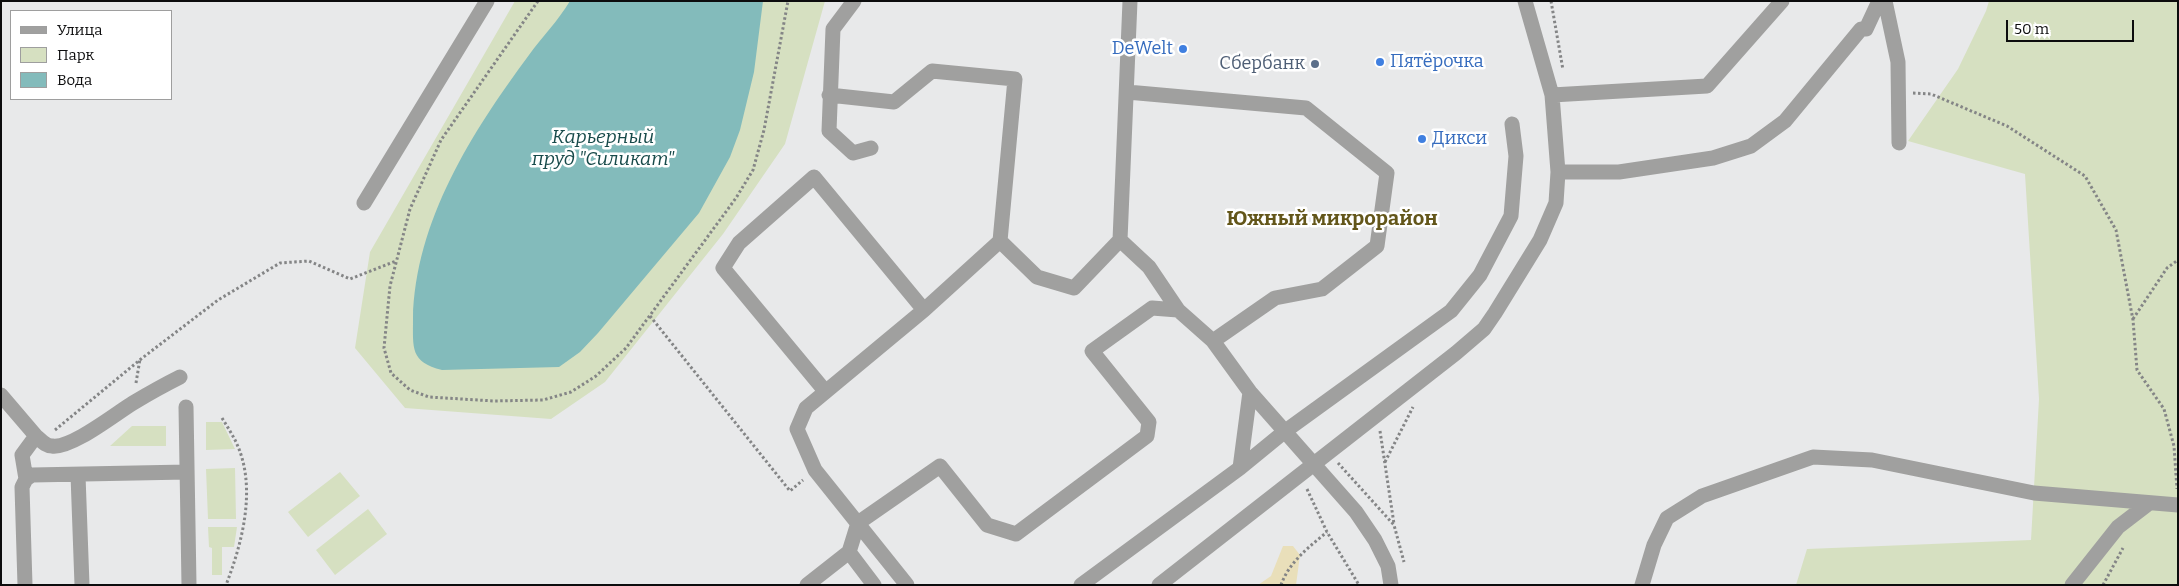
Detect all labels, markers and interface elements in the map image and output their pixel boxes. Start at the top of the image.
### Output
legend [10,10,172,100]
scale bar [2009,10,2136,42]
text: 50 m [2014,20,2049,38]
text: Улица [57,21,103,39]
place label: DeWelt [1112,38,1173,60]
marker: DeWelt [1177,43,1189,55]
text: Парк [57,46,94,64]
place label: Пятёрочка [1390,51,1484,73]
place label: Сбербанк [1219,53,1305,75]
marker: Пятёрочка [1374,56,1386,68]
marker: Сбербанк [1309,58,1321,70]
text: Вода [57,71,92,89]
water label: Карьерный пруд "Силикат" [532,127,674,171]
place label: Дикси [1432,128,1487,150]
marker: Дикси [1416,133,1428,145]
district label: Южный микрорайон [1226,207,1438,231]

